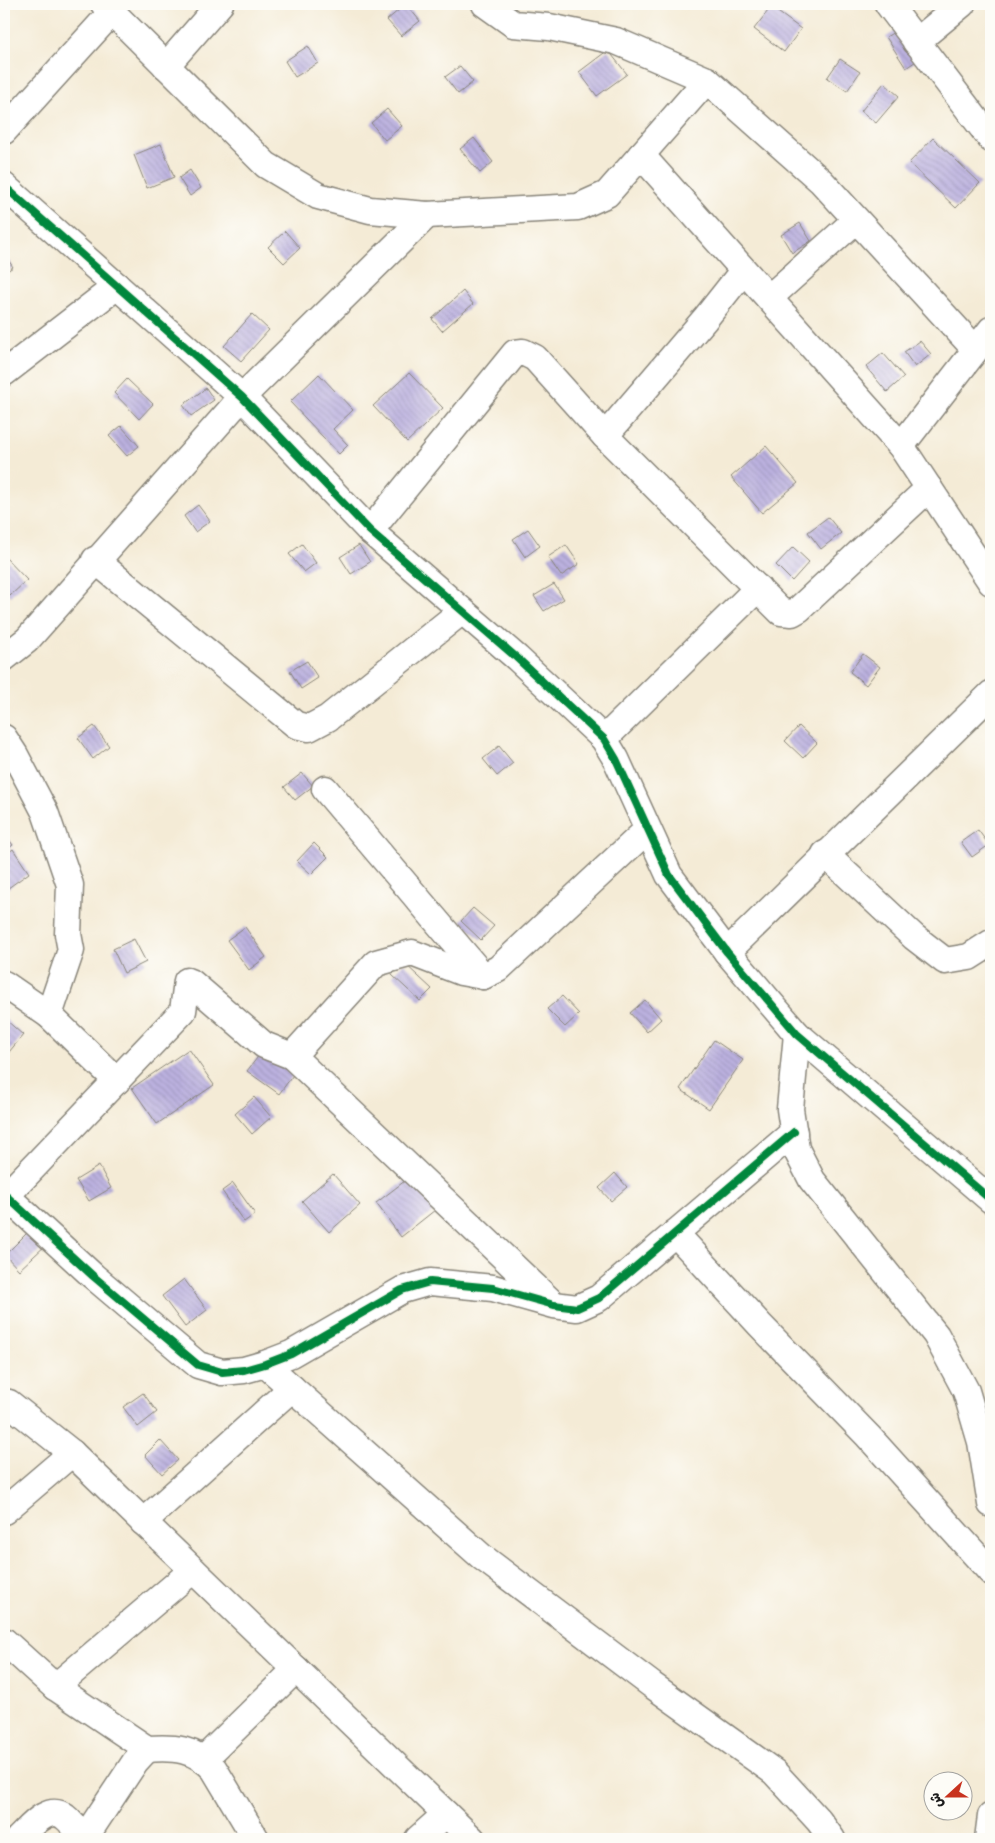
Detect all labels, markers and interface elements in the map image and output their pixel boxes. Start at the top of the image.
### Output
north arrow [922,1770,972,1820]
text: ش [925,1790,947,1811]

